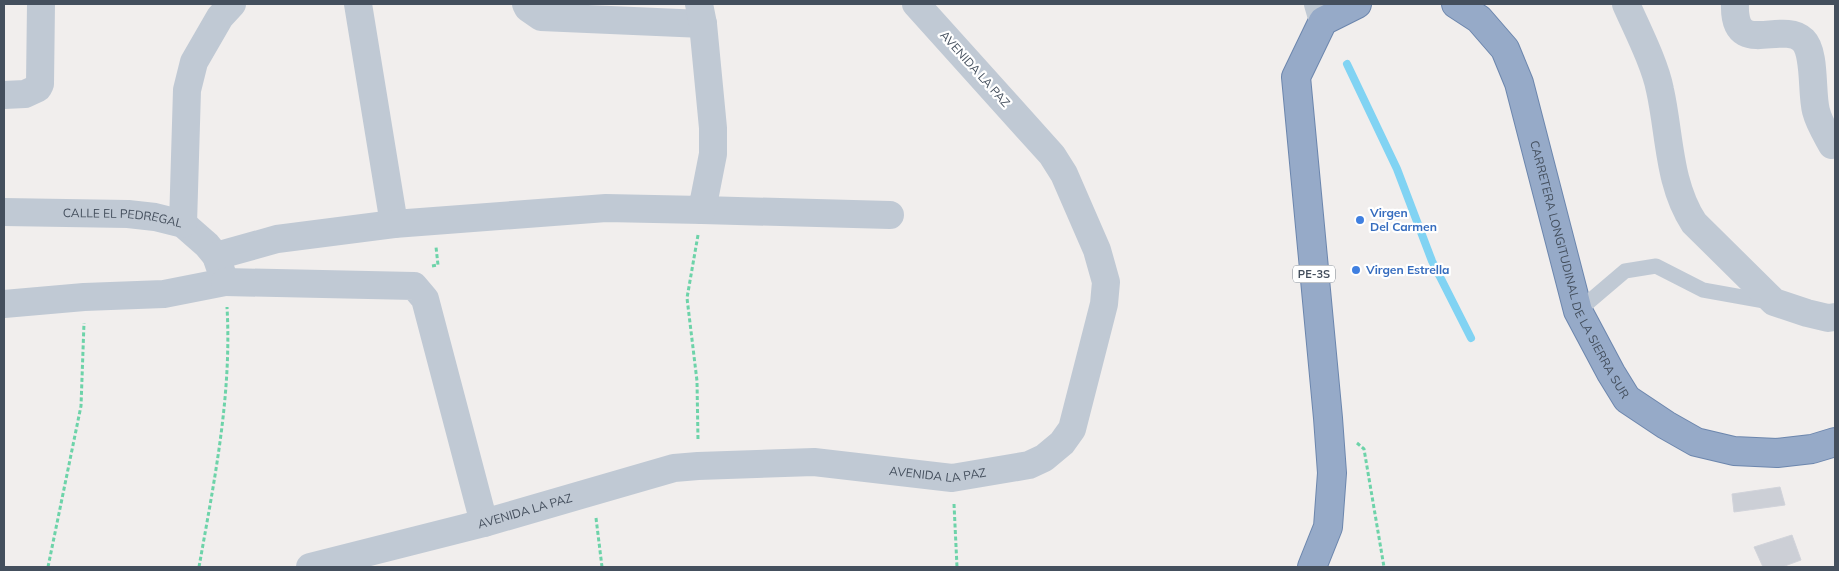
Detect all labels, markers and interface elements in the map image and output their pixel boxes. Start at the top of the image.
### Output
street label: AVENIDA LA PAZ [937,27,1014,110]
street label: CARRETERA LONGITUDINAL DE LA SIERRA SUR [1527,139,1633,401]
street label: CALLE EL PEDREGAL [63,205,184,231]
place label: Virgen Del Carmen [1369,205,1437,234]
marker: Virgen Del Carmen [1354,214,1366,226]
place label: Virgen Estrella [1365,262,1449,277]
marker: Virgen Estrella [1350,264,1362,276]
road number: PE-3S [1293,266,1335,282]
street label: AVENIDA LA PAZ [888,463,987,485]
street label: AVENIDA LA PAZ [476,490,574,531]

